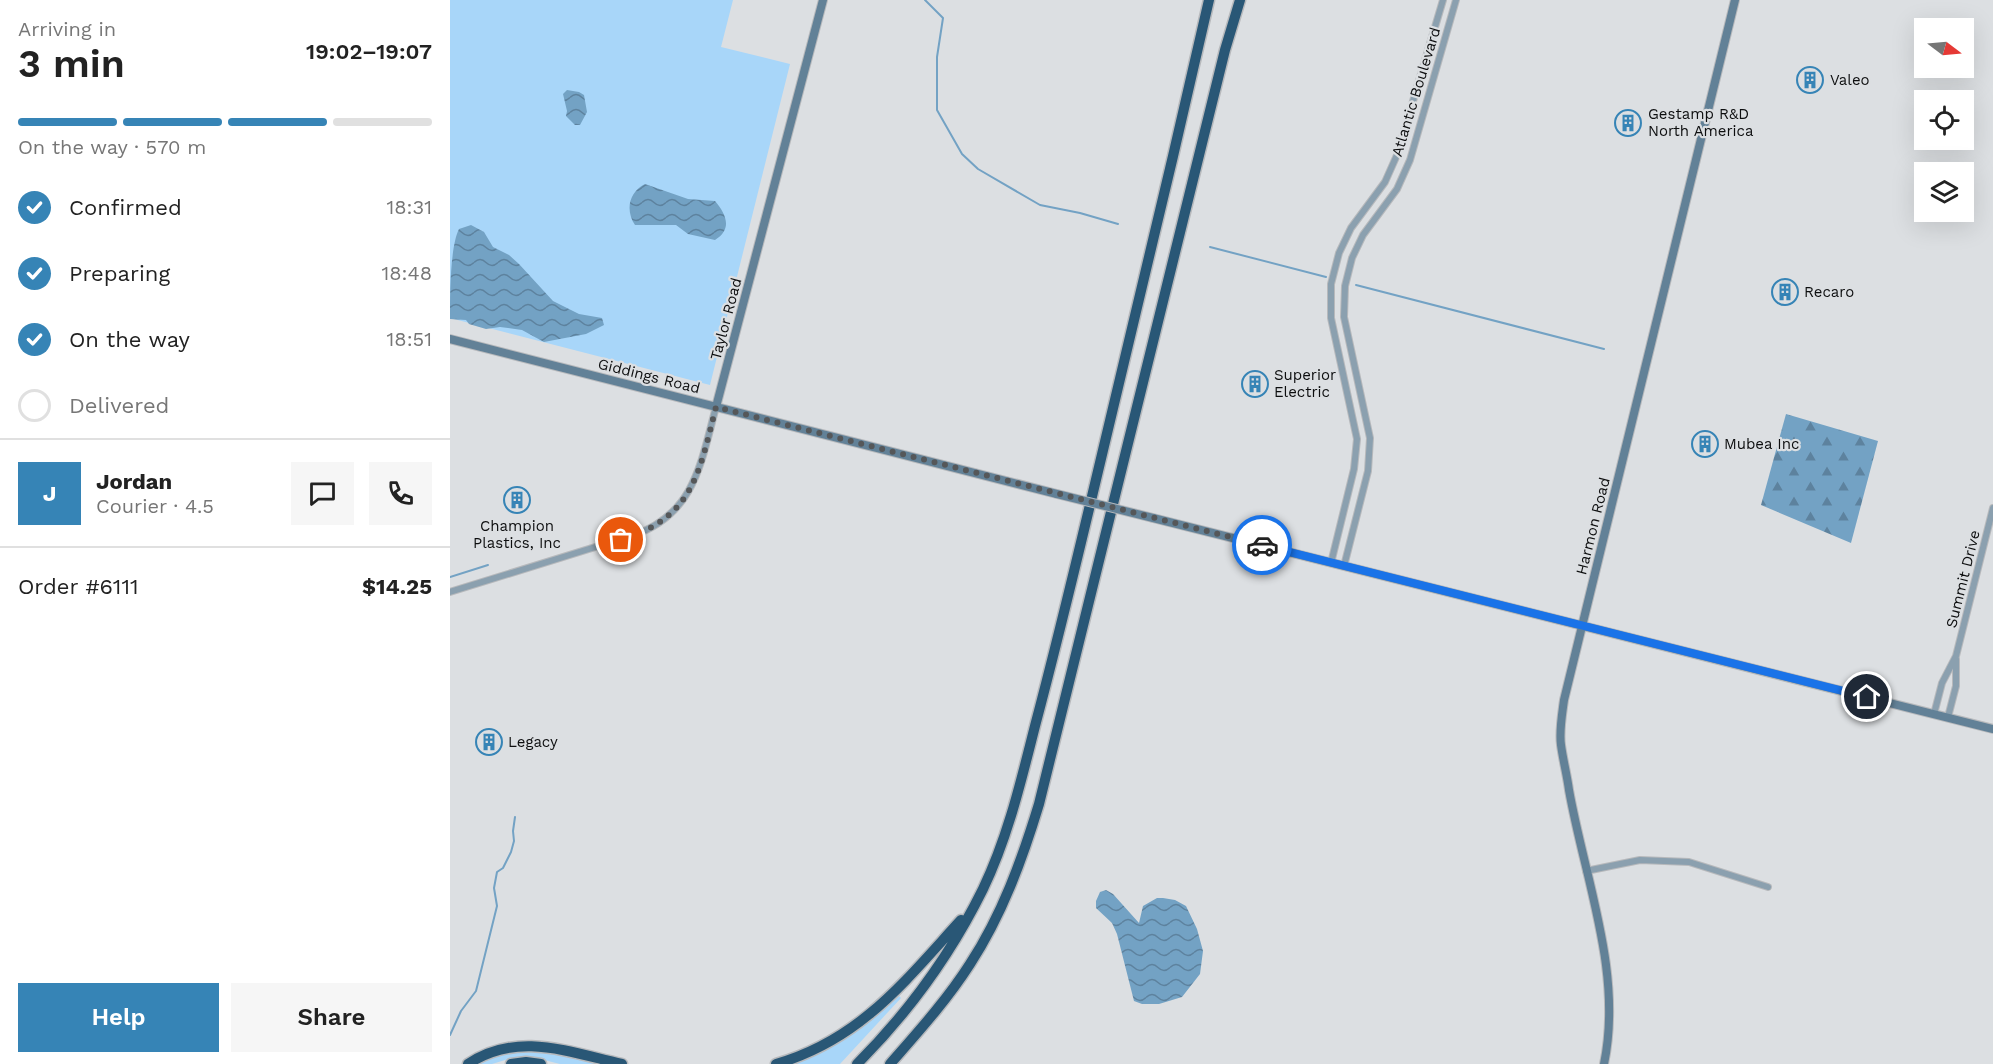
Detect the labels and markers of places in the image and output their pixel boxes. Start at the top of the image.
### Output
building icon: Valeo [1795,65,1825,95]
place label: Valeo [1830,71,1870,89]
place label: Gestamp R&D North America [1648,105,1754,140]
building icon: Gestamp R&D North America [1613,108,1643,138]
building icon: Recaro [1770,277,1800,307]
place label: Recaro [1804,283,1854,301]
place label: Superior Electric [1274,366,1336,401]
building icon: Superior Electric [1240,369,1270,399]
building icon: Mubea Inc [1690,429,1720,459]
place label: Mubea Inc [1724,435,1799,453]
building icon: Champion Plastics, Inc [502,485,532,515]
pin [595,514,646,565]
place label: Champion Plastics, Inc [473,517,561,552]
pin [1841,671,1892,722]
building icon: Legacy [474,727,504,757]
place label: Legacy [508,733,558,751]

